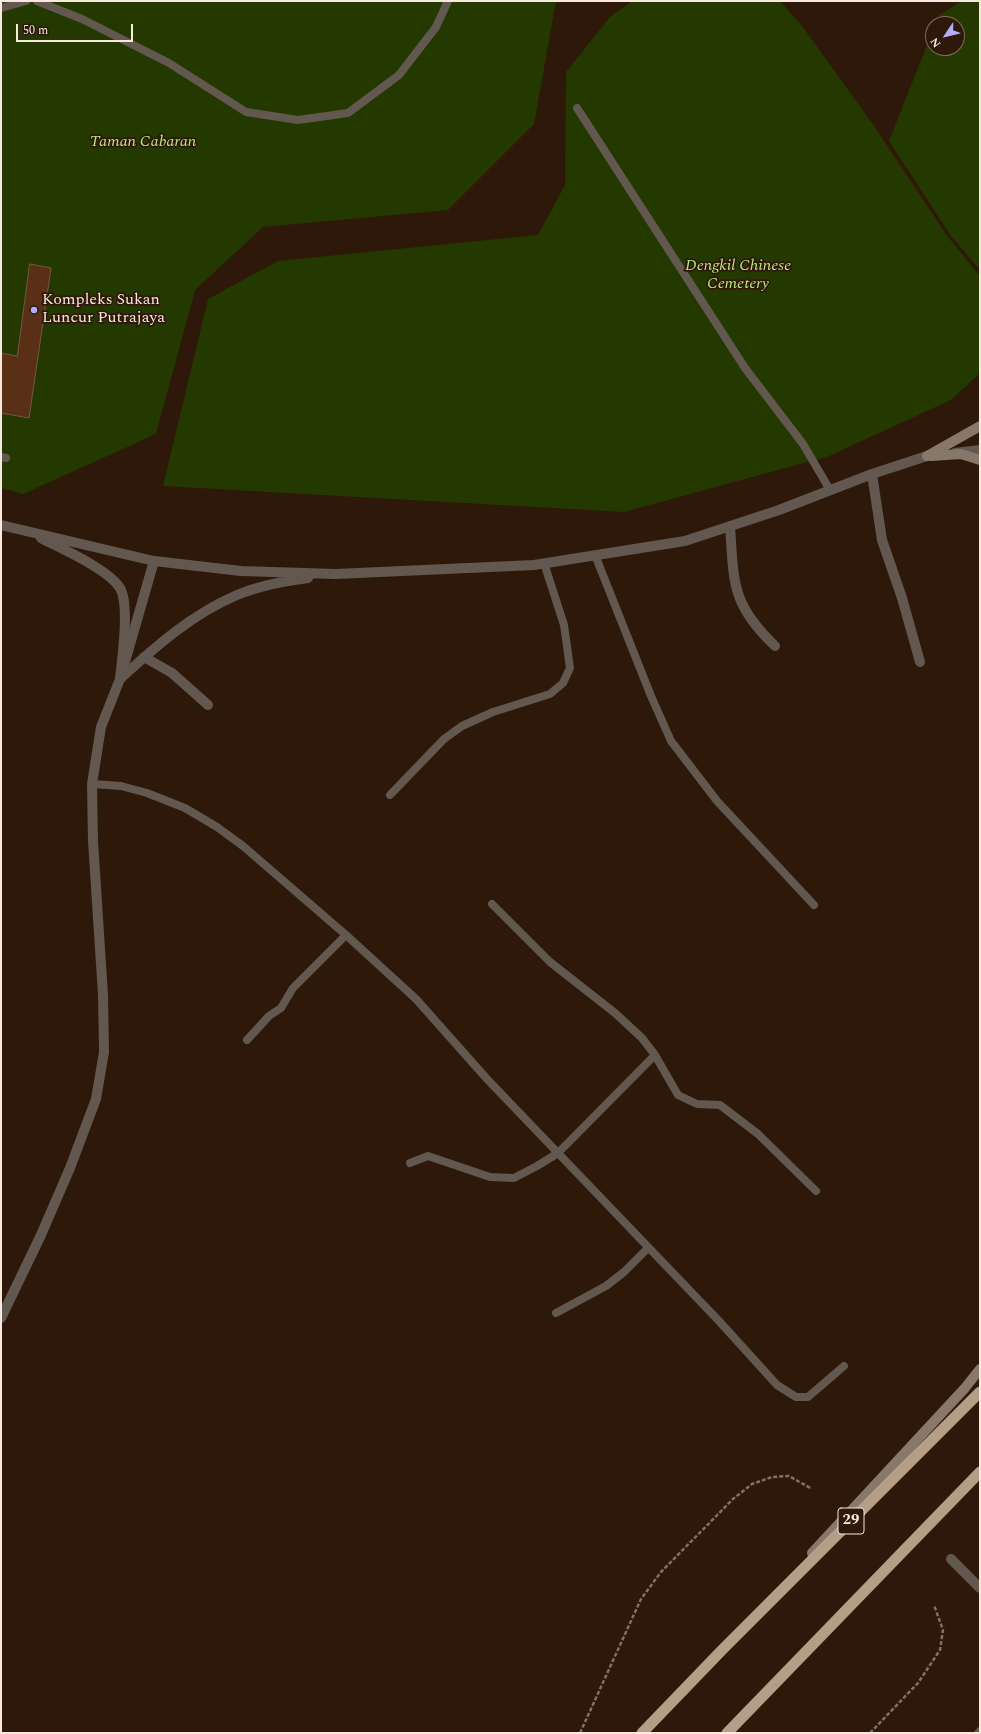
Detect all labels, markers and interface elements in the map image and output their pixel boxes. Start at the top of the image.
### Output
scale bar [18,16,135,42]
north arrow [925,16,965,56]
text: 50 m [23,21,48,40]
text: N [926,34,945,51]
park label: Taman Cabaran [90,133,196,153]
park label: Dengkil Chinese Cemetery [685,257,791,295]
place label: Kompleks Sukan Luncur Putrajaya [42,291,165,329]
marker: Kompleks Sukan Luncur Putrajaya [29,305,39,315]
road number: 29 [838,1508,864,1534]

